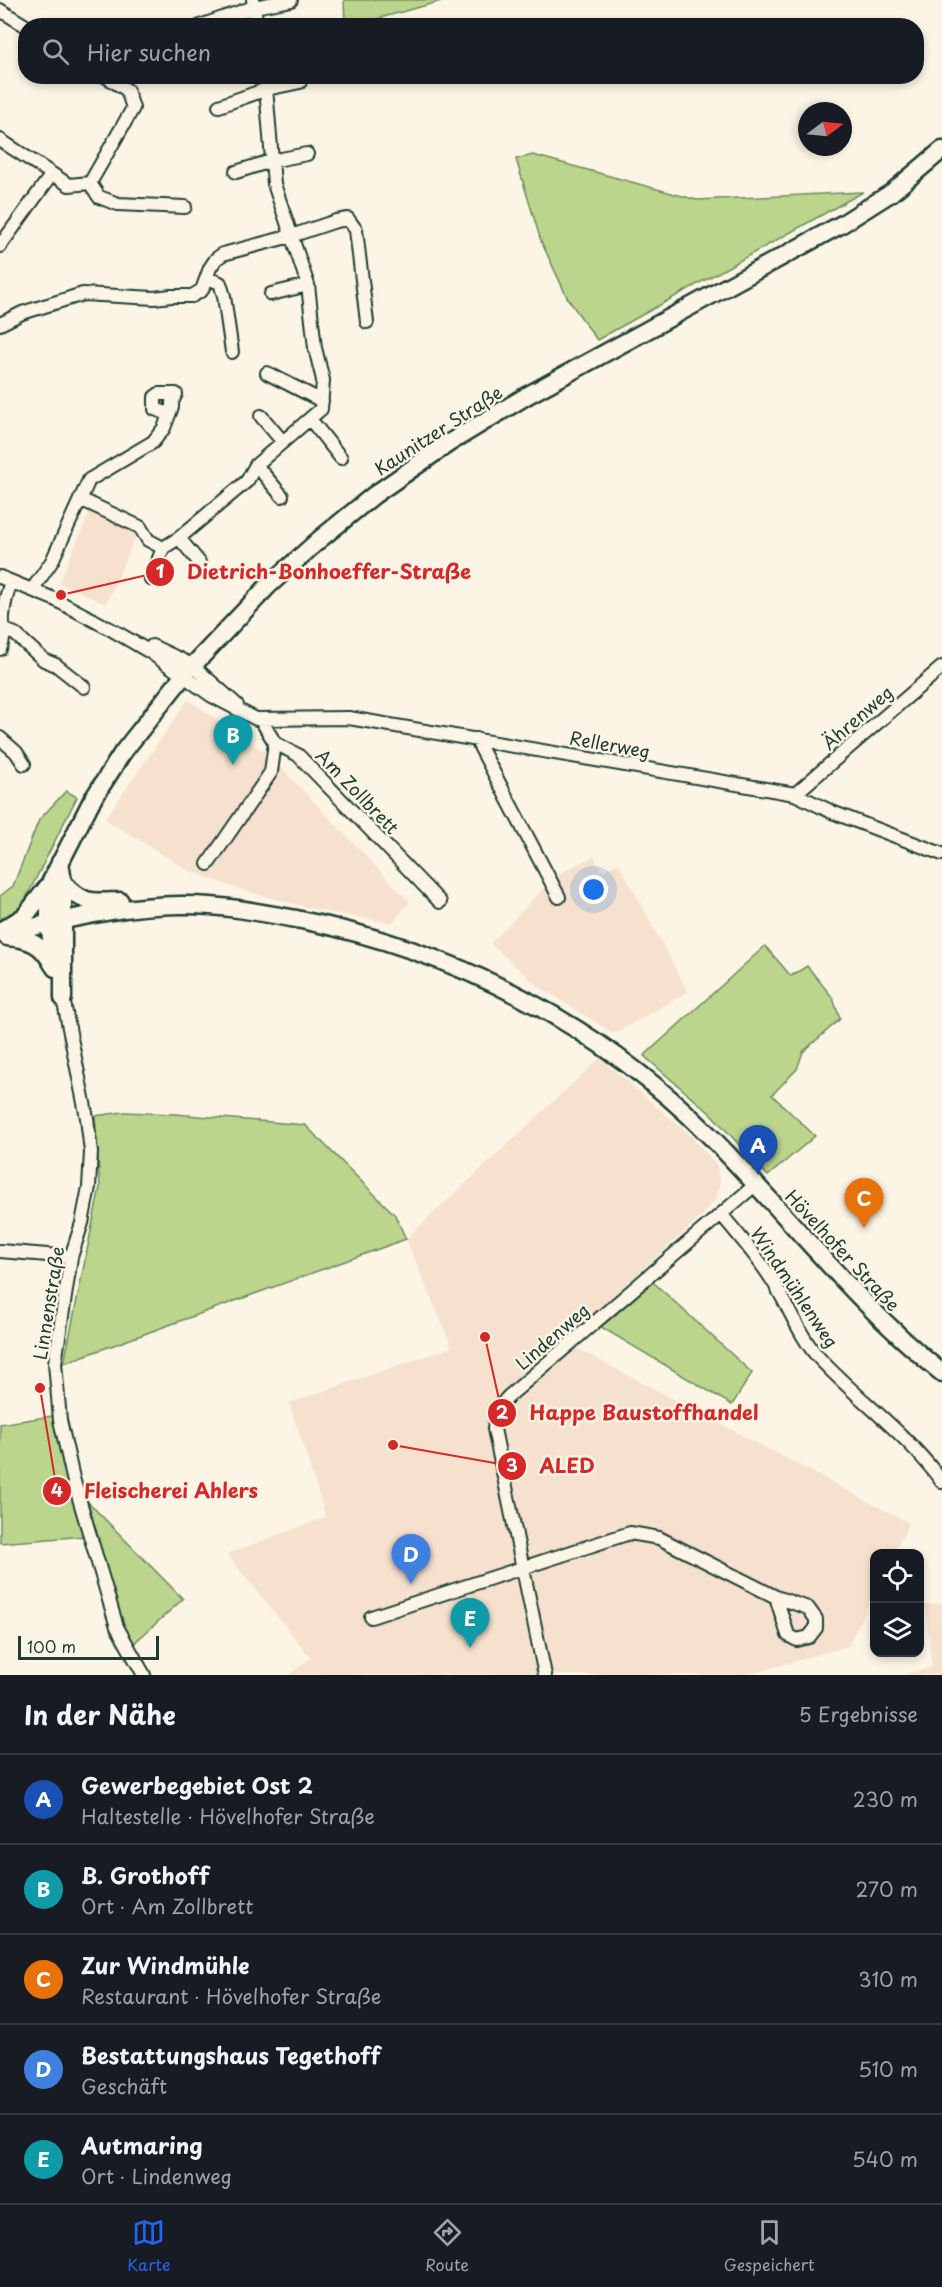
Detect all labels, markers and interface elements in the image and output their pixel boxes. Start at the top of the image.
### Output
search box [18,18,924,84]
icon: search [39,35,72,68]
text: Hier suchen [87,35,211,68]
north arrow [798,102,852,156]
street label: Kaunitzer Straße [369,378,507,482]
callout: Dietrich-Bonhoeffer-Straße [145,553,483,591]
text: Dietrich-Bonhoeffer-Straße [187,556,471,586]
text: 1 [156,557,165,584]
street label: Ährenweg [815,678,899,756]
pin: B [214,716,252,765]
street label: Rellerweg [568,724,652,764]
street label: Am Zollbrett [310,742,406,840]
your location [579,875,608,904]
pin: A [738,1126,777,1175]
pin: C [844,1178,884,1228]
street label: Hövelhofer Straße [779,1183,907,1317]
street label: Windmühlenweg [744,1221,846,1353]
street label: Linnenstraße [26,1244,70,1362]
street label: Lindenweg [509,1296,595,1376]
callout: Happe Baustoffhandel [487,1394,770,1432]
text: Happe Baustoffhandel [529,1397,759,1427]
text: 2 [496,1398,509,1425]
callout: ALED [497,1447,607,1485]
text: ALED [538,1450,595,1480]
text: 3 [506,1451,518,1478]
callout: Fleischerei Ahlers [42,1472,271,1510]
text: Fleischerei Ahlers [84,1475,259,1505]
text: 4 [51,1476,63,1503]
pin: D [392,1534,430,1584]
map controls [870,1549,924,1657]
button: locate [870,1549,924,1603]
pin: E [450,1598,490,1648]
button: layers [870,1603,924,1657]
scale bar [18,1633,159,1660]
text: 100 m [27,1634,76,1658]
text: In der Nähe [24,1695,176,1734]
text: 5 Ergebnisse [799,1699,918,1729]
text: Gewerbegebiet Ost 2 [81,1768,313,1801]
text: A [36,1784,51,1814]
text: 230 m [853,1784,918,1814]
text: Haltestelle · Hövelhofer Straße [81,1801,375,1831]
text: B. Grothoff [81,1858,209,1891]
text: B [37,1874,50,1904]
text: 270 m [855,1874,918,1904]
text: Ort · Am Zollbrett [81,1891,253,1921]
text: Zur Windmühle [81,1948,249,1981]
text: C [36,1964,51,1994]
text: 310 m [858,1964,918,1994]
text: Restaurant · Hövelhofer Straße [81,1981,381,2011]
text: Bestattungshaus Tegethoff [81,2038,380,2071]
text: D [36,2054,51,2084]
text: 510 m [858,2054,918,2084]
text: Geschäft [81,2071,167,2101]
text: Autmaring [81,2128,203,2161]
text: E [37,2144,50,2174]
text: 540 m [852,2144,918,2174]
text: Ort · Lindenweg [81,2161,232,2191]
tab: Karte [127,2216,171,2276]
tab: Route [425,2216,469,2276]
tab: Gespeichert [724,2216,815,2276]

